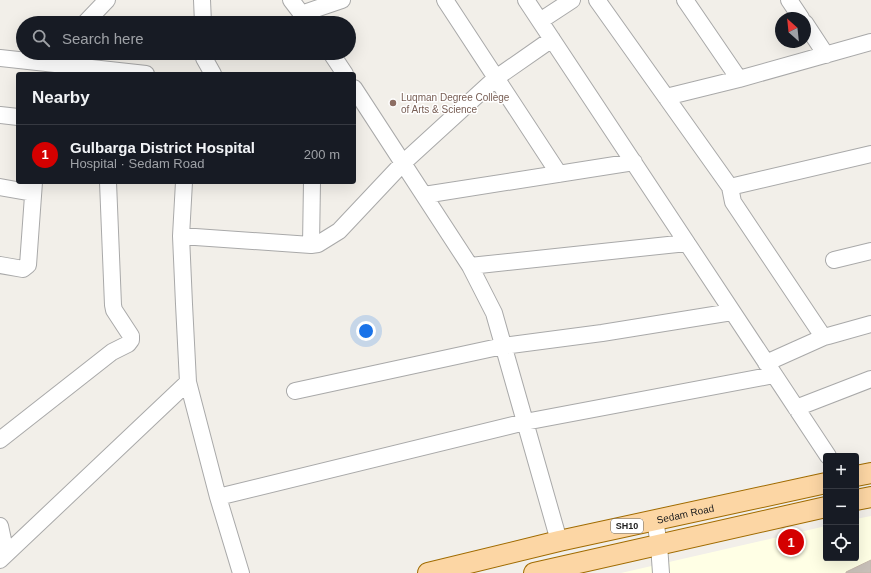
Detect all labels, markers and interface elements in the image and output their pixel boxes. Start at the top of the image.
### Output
north arrow [775,12,811,48]
search box [16,16,356,60]
icon: search [30,27,52,49]
text: Search here [62,30,144,47]
text: Nearby [32,88,90,107]
place label: Luqman Degree College of Arts & Science [401,92,510,115]
marker: Luqman Degree College of Arts & Science [388,98,398,108]
text: Gulbarga District Hospital [70,139,255,156]
text: 1 [41,147,49,162]
text: 200 m [304,147,340,162]
text: Hospital · Sedam Road [70,156,204,171]
your location [356,321,376,341]
map controls [823,453,859,561]
button: + [823,453,859,489]
button: − [823,489,859,525]
street label: Sedam Road [655,502,715,525]
road number: SH10 [611,519,643,533]
button: locate [823,525,859,561]
pin: 1 [778,527,804,557]

